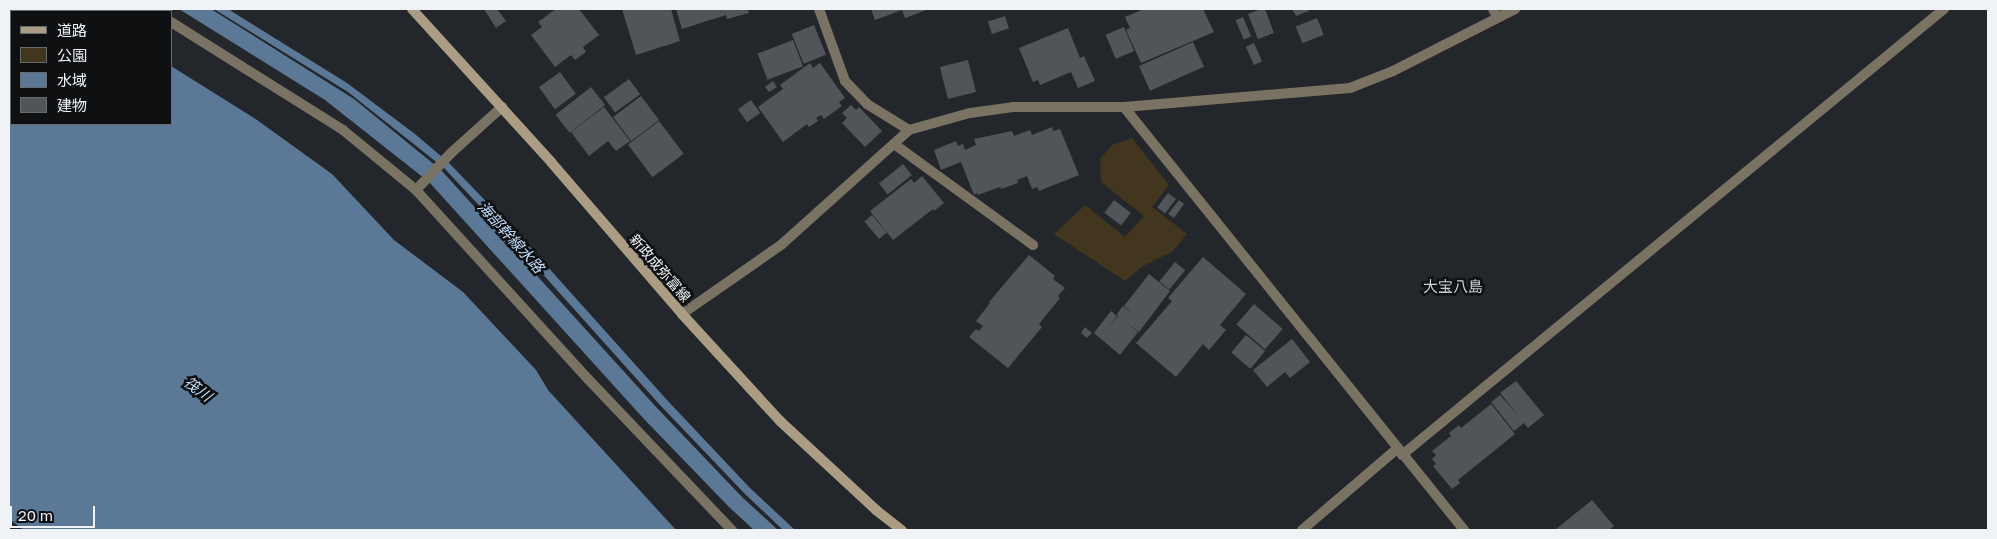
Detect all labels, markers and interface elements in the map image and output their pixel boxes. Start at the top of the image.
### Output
legend [10,10,172,125]
text: 道路 [57,21,87,39]
text: 公園 [57,46,87,64]
text: 水域 [57,71,87,89]
text: 建物 [57,96,87,114]
water label: 海部幹線水路 [474,198,548,276]
street label: 新政成弥富線 [626,231,694,305]
district label: 大宝八島 [1423,278,1483,296]
water label: 筏川 [181,373,215,405]
scale bar [12,496,98,528]
text: 20 m [18,506,53,524]

